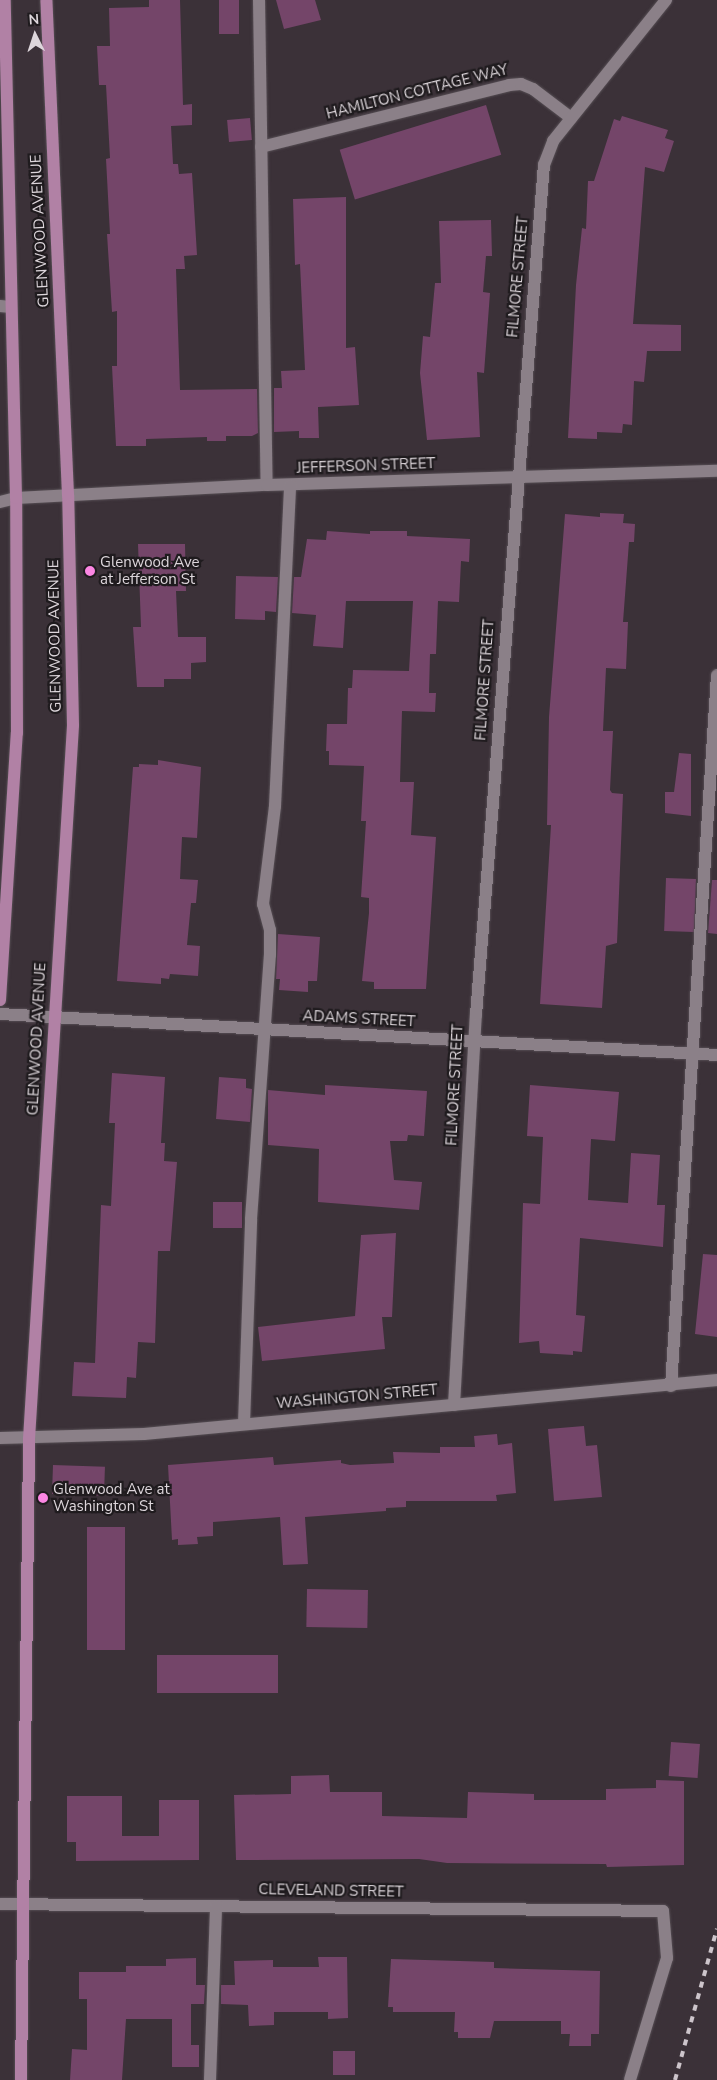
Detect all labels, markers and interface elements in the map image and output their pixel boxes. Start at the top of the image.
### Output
north arrow [10,10,60,60]
text: N [28,10,40,29]
street label: HAMILTON COTTAGE WAY [324,61,510,123]
street label: GLENWOOD AVENUE [27,154,53,308]
street label: FILMORE STREET [504,216,532,338]
street label: JEFFERSON STREET [296,455,436,477]
place label: Glenwood Ave at Jefferson St [100,553,200,588]
street label: GLENWOOD AVENUE [45,559,65,713]
marker: Glenwood Ave at Jefferson St [84,565,96,577]
street label: FILMORE STREET [472,619,498,741]
street label: GLENWOOD AVENUE [24,962,50,1116]
street label: ADAMS STREET [302,1007,416,1031]
street label: FILMORE STREET [443,1024,467,1146]
street label: WASHINGTON STREET [275,1381,439,1413]
place label: Glenwood Ave at Washington St [53,1480,170,1515]
marker: Glenwood Ave at Washington St [37,1492,49,1504]
street label: CLEVELAND STREET [258,1881,404,1901]

